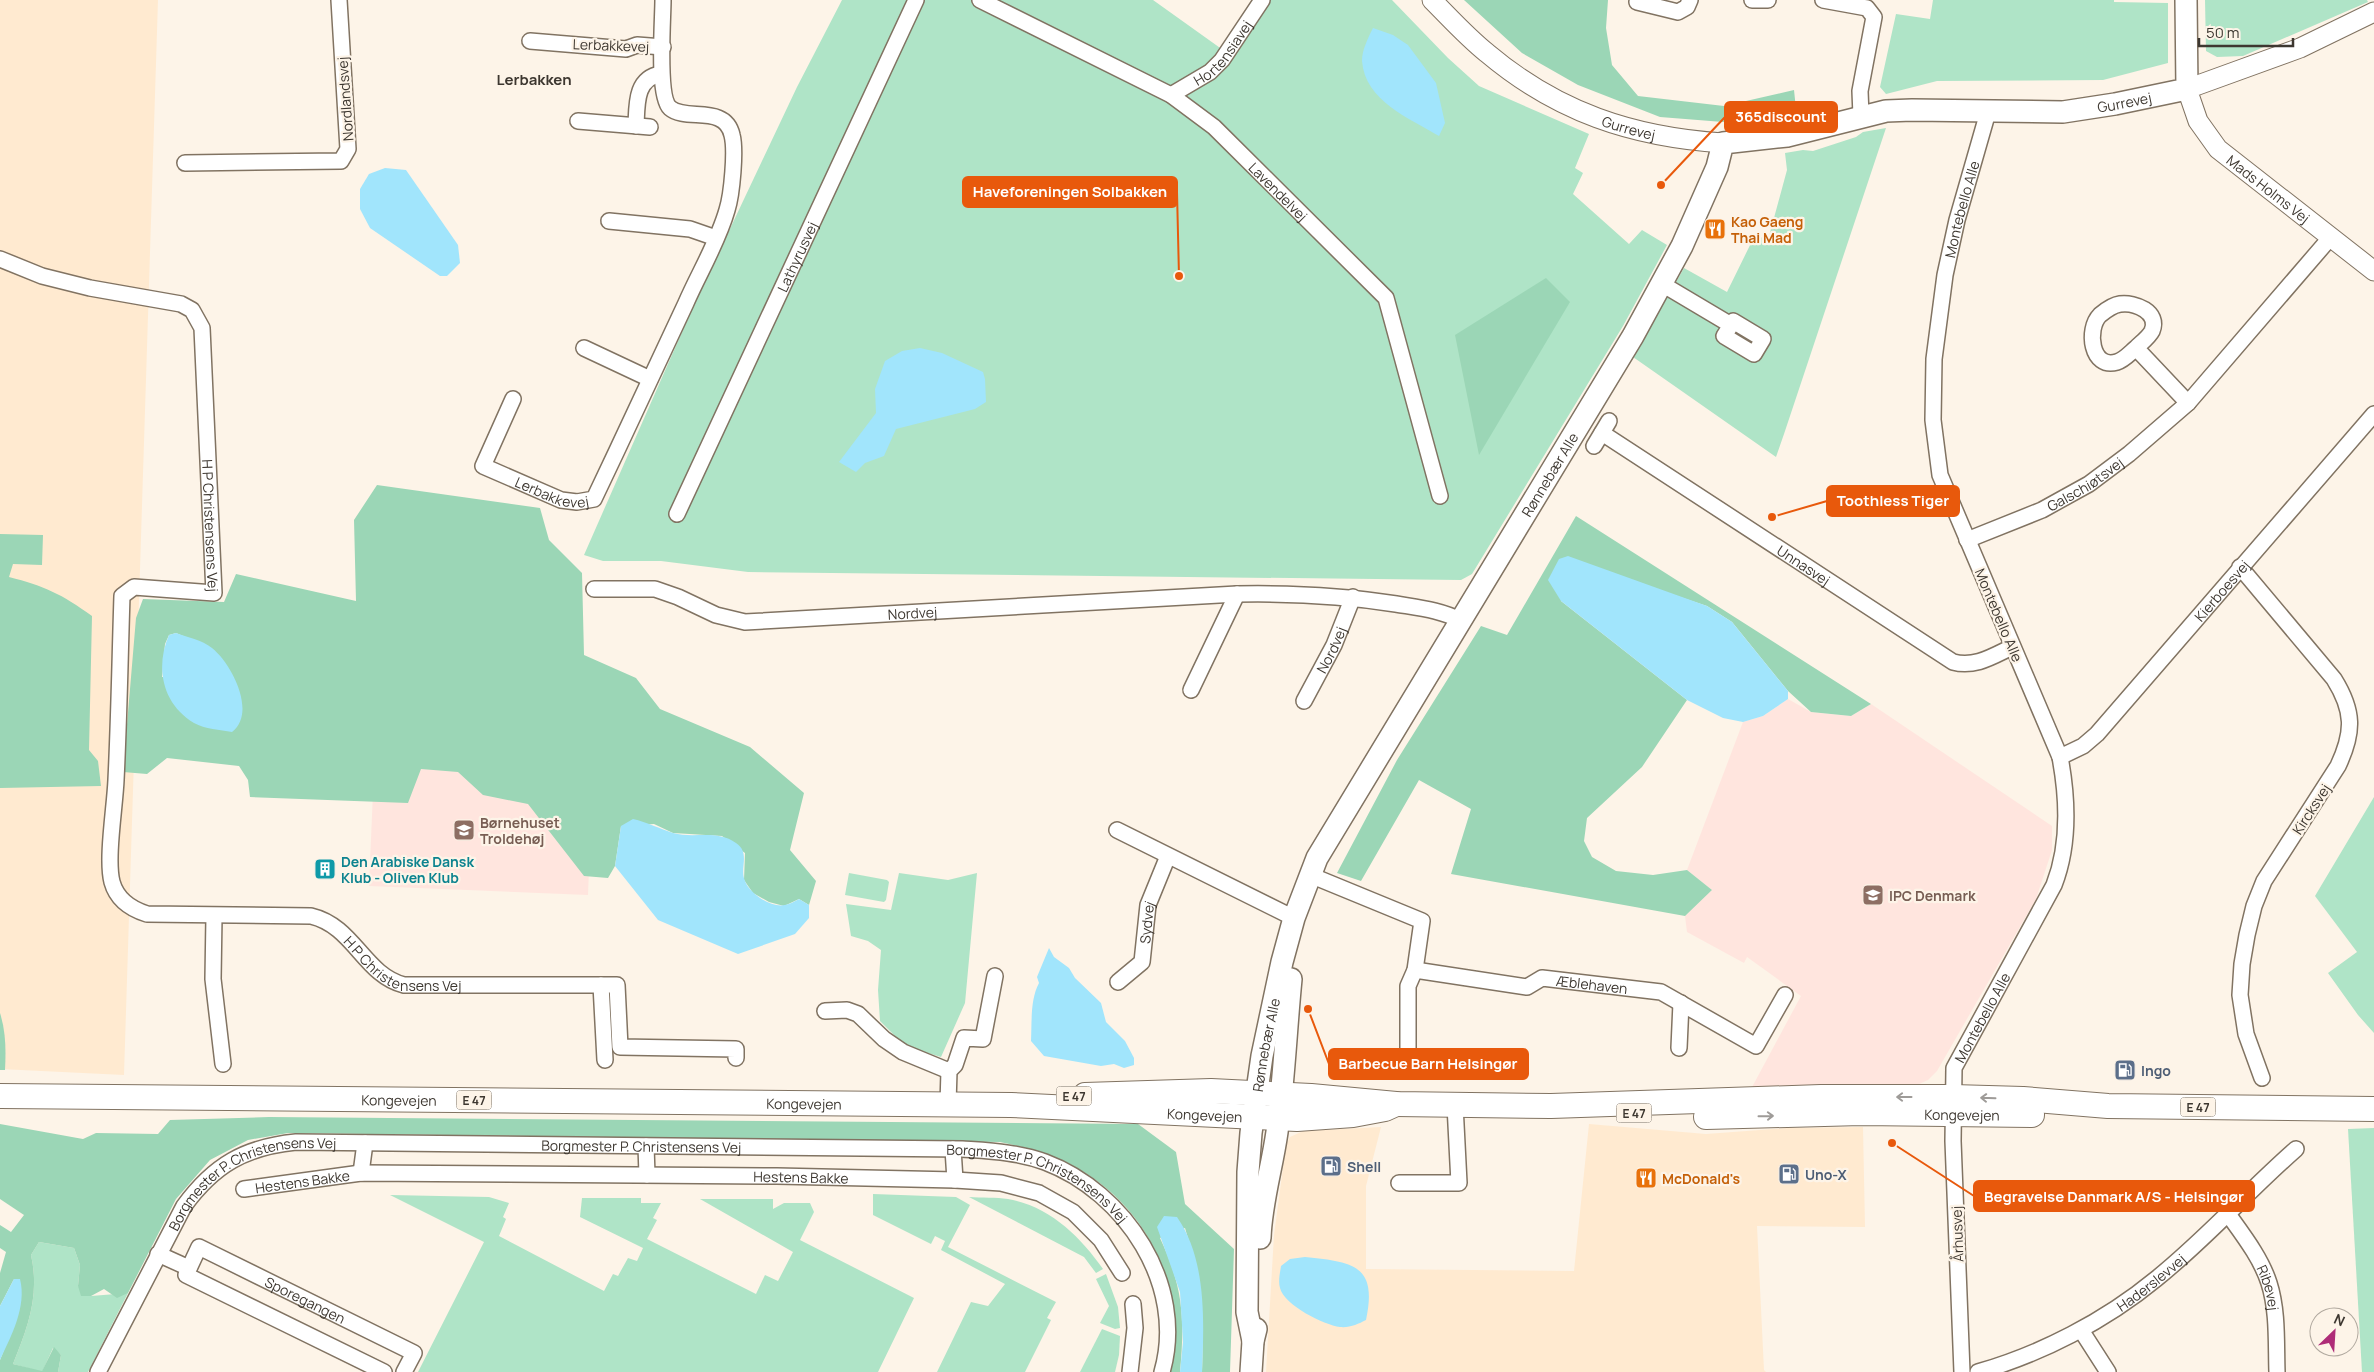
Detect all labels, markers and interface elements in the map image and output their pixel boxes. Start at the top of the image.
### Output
scale bar [2199,15,2293,47]
street label: Hortensiavej [1190,16,1256,89]
text: 50 m [2206,22,2240,43]
street label: Lerbakkevej [572,34,650,56]
street label: Nordlandsvej [333,56,357,142]
district label: Lerbakken [496,69,572,90]
street label: Gurrevej [2096,87,2153,116]
callout: 365discount [1725,102,1837,132]
text: 365discount [1735,106,1827,127]
street label: Gurrevej [1600,111,1657,144]
street label: Mads Holms Vej [2223,150,2314,227]
street label: Lavendelvej [1245,158,1312,225]
street label: Montebello Alle [1940,158,1983,259]
callout: Haveforeningen Solbakken [963,177,1177,207]
text: Haveforeningen Solbakken [973,181,1167,202]
place label: Kao Gaeng Thai Mad [1731,212,1804,247]
restaurant icon: Kao Gaeng Thai Mad [1703,217,1727,241]
street label: Lathyrusvej [772,218,821,295]
street label: Rønnebær Alle [1517,429,1582,520]
street label: Galschiøtsvej [2043,452,2127,515]
street label: H P Christensens Vej [198,459,223,592]
street label: Lerbakkevej [512,472,590,511]
callout: Toothless Tiger [1827,486,1959,516]
text: Toothless Tiger [1837,490,1949,511]
street label: Unnasvej [1774,540,1834,589]
street label: Kierboesvej [2190,556,2253,625]
street label: Montebello Alle [1971,565,2027,665]
street label: Nordvej [887,602,938,623]
street label: Nordvej [1311,624,1350,676]
street label: Kircksvej [2288,780,2334,838]
place label: Børnehuset Troldehøj [480,813,560,848]
school or university icon: Børnehuset Troldehøj [452,818,476,842]
place label: Den Arabiske Dansk Klub - Oliven Klub [341,852,474,887]
building icon: Den Arabiske Dansk Klub - Oliven Klub [313,857,337,881]
school or university icon: IPC Denmark [1861,883,1885,907]
place label: IPC Denmark [1889,886,1976,905]
street label: Sydvej [1134,898,1158,945]
street label: H P Christensens Vej [340,931,462,995]
street label: Montebello Alle [1949,969,2014,1066]
street label: Æblehaven [1555,970,1629,997]
street label: Rønnebær Alle [1248,996,1284,1093]
callout: Barbecue Barn Helsingør [1329,1049,1528,1079]
text: Barbecue Barn Helsingør [1338,1053,1518,1074]
fuel station icon: Ingo [2113,1058,2137,1082]
place label: Ingo [2141,1061,2171,1080]
road number: E 47 [1056,1086,1092,1106]
street label: Kongevejen [361,1090,437,1109]
road number: E 47 [456,1090,492,1110]
one-way arrow [1897,1092,1913,1102]
street label: Kongevejen [766,1093,842,1113]
one-way arrow [1980,1093,1996,1103]
road number: E 47 [2180,1098,2216,1116]
street label: Kongevejen [1167,1103,1243,1126]
road number: E 47 [1616,1104,1652,1122]
street label: Kongevejen [1924,1104,2000,1124]
one-way arrow [1758,1112,1774,1121]
street label: Borgmester P. Christensens Vej [164,1132,337,1233]
street label: Borgmester P. Christensens Vej [541,1135,742,1156]
street label: Borgmester P. Christensens Vej [946,1139,1132,1226]
fuel station icon: Shell [1319,1154,1343,1178]
place label: Shell [1347,1157,1381,1176]
fuel station icon: Uno-X [1777,1162,1801,1186]
street label: Hestens Bakke [254,1165,351,1197]
place label: Uno-X [1805,1165,1848,1184]
street label: Hestens Bakke [753,1166,849,1187]
restaurant icon: McDonald's [1634,1166,1658,1190]
place label: McDonald's [1662,1169,1740,1188]
callout: Begravelse Danmark A/S - Helsingør [1974,1181,2254,1211]
text: Begravelse Danmark A/S - Helsingør [1984,1186,2244,1207]
street label: Århusvej [1947,1206,1967,1262]
street label: Haderslevvej [2112,1249,2189,1315]
street label: Ribevej [2253,1261,2284,1311]
street label: Sporegangen [262,1272,349,1327]
north arrow [2309,1307,2359,1357]
text: N [2331,1309,2348,1331]

